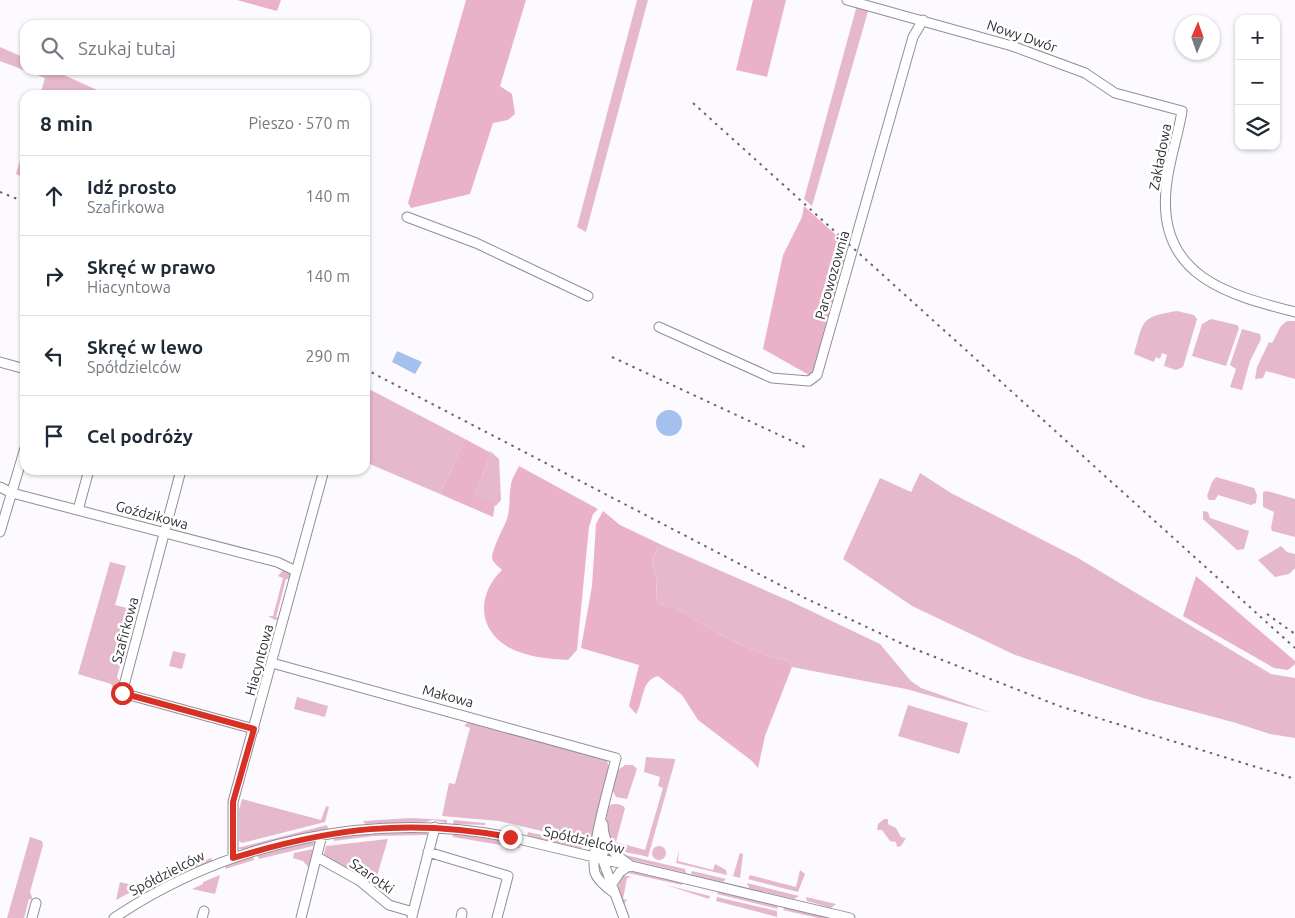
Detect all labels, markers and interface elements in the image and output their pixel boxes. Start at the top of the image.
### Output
north arrow [1175,15,1220,60]
map controls [1235,15,1280,150]
button: + [1235,15,1280,60]
street label: Nowy Dwór [985,16,1060,56]
search box [20,20,370,75]
icon: search [38,34,66,62]
text: Szukaj tutaj [78,37,176,59]
button: − [1235,60,1280,105]
button: layers [1235,105,1280,150]
text: 8 min [40,111,93,135]
text: Pieszo · 570 m [248,114,350,132]
street label: Zakładowa [1146,122,1174,192]
text: Idź prosto [87,176,177,198]
icon: ahead [40,182,68,210]
text: 140 m [305,187,350,205]
text: Szafirkowa [87,198,165,216]
street label: Parowozownia [812,229,852,321]
text: Skręć w prawo [87,256,216,278]
icon: right [40,262,68,290]
text: 140 m [305,267,350,285]
text: Hiacyntowa [87,278,171,296]
text: Skręć w lewo [87,336,203,358]
icon: left [40,342,68,370]
text: 290 m [305,347,350,365]
text: Spółdzielców [87,358,181,376]
icon: arrive [40,422,68,450]
text: Cel podróży [87,425,193,447]
street label: Goździkowa [114,498,190,532]
street label: Szafirkowa [108,595,142,665]
street label: Hiacyntowa [242,622,276,698]
street label: Makowa [421,681,475,711]
route start [111,682,134,705]
street label: Spółdzielców [542,823,626,857]
route end [499,826,522,849]
street label: Spółdzielców [127,847,207,899]
street label: Szarotki [347,855,397,897]

